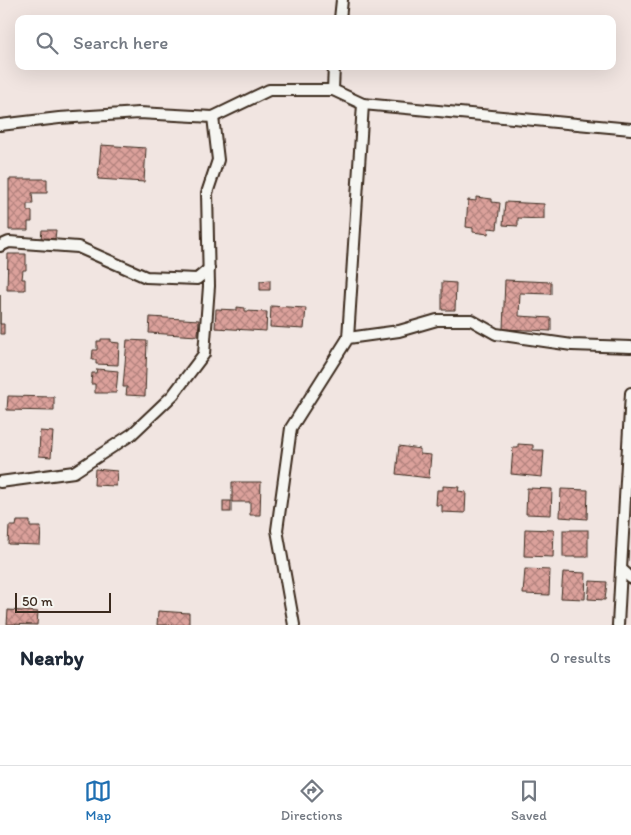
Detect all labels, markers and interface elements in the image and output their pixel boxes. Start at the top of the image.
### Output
search box [15,15,616,70]
icon: search [33,29,61,57]
text: Search here [73,31,168,54]
scale bar [15,590,111,613]
text: 50 m [22,593,53,610]
text: Nearby [20,645,84,670]
text: 0 results [550,648,611,667]
tab: Map [84,777,112,824]
tab: Directions [281,777,342,824]
tab: Saved [511,777,547,824]

